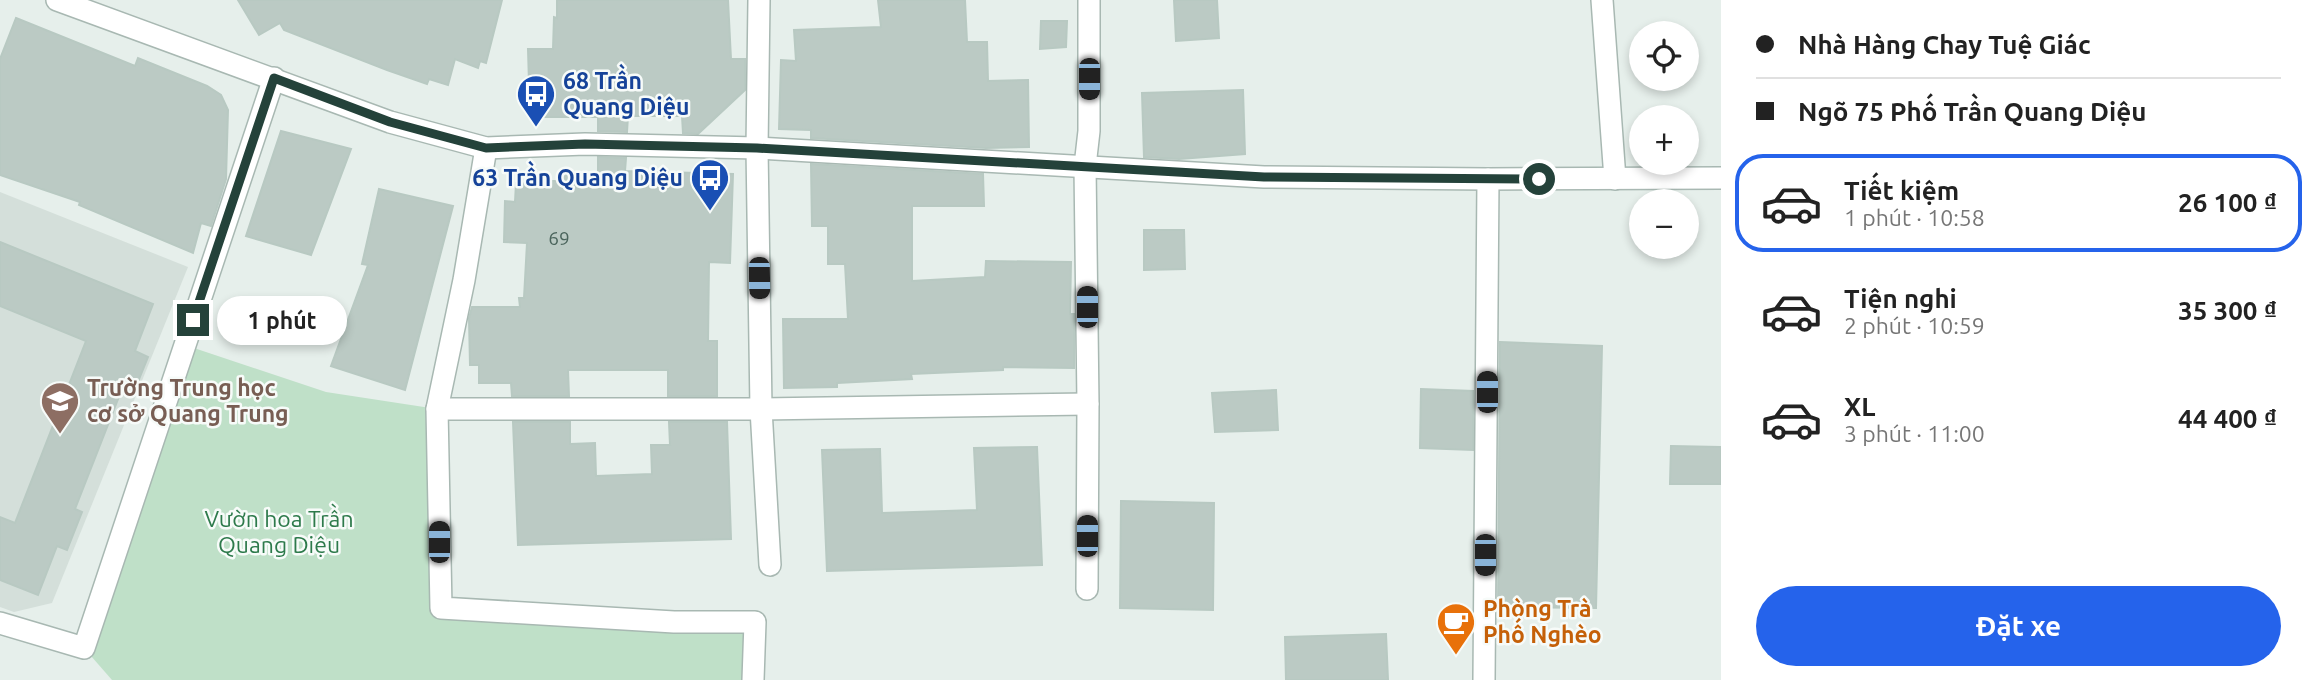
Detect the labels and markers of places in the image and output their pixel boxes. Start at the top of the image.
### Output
place label: 68 Trần Quang Diệu [563,63,689,119]
bus stop icon: 68 Trần Quang Diệu [515,73,557,128]
bus stop icon: 63 Trần Quang Diệu [689,157,731,212]
place label: 63 Trần Quang Diệu [472,160,683,190]
place label: Trường Trung học cơ sở Quang Trung [87,375,289,426]
school or university icon: Trường Trung học cơ sở Quang Trung [39,380,81,435]
place label: Phòng Trà Phố Nghèo [1483,596,1602,647]
cafe icon: Phòng Trà Phố Nghèo [1435,601,1477,656]

